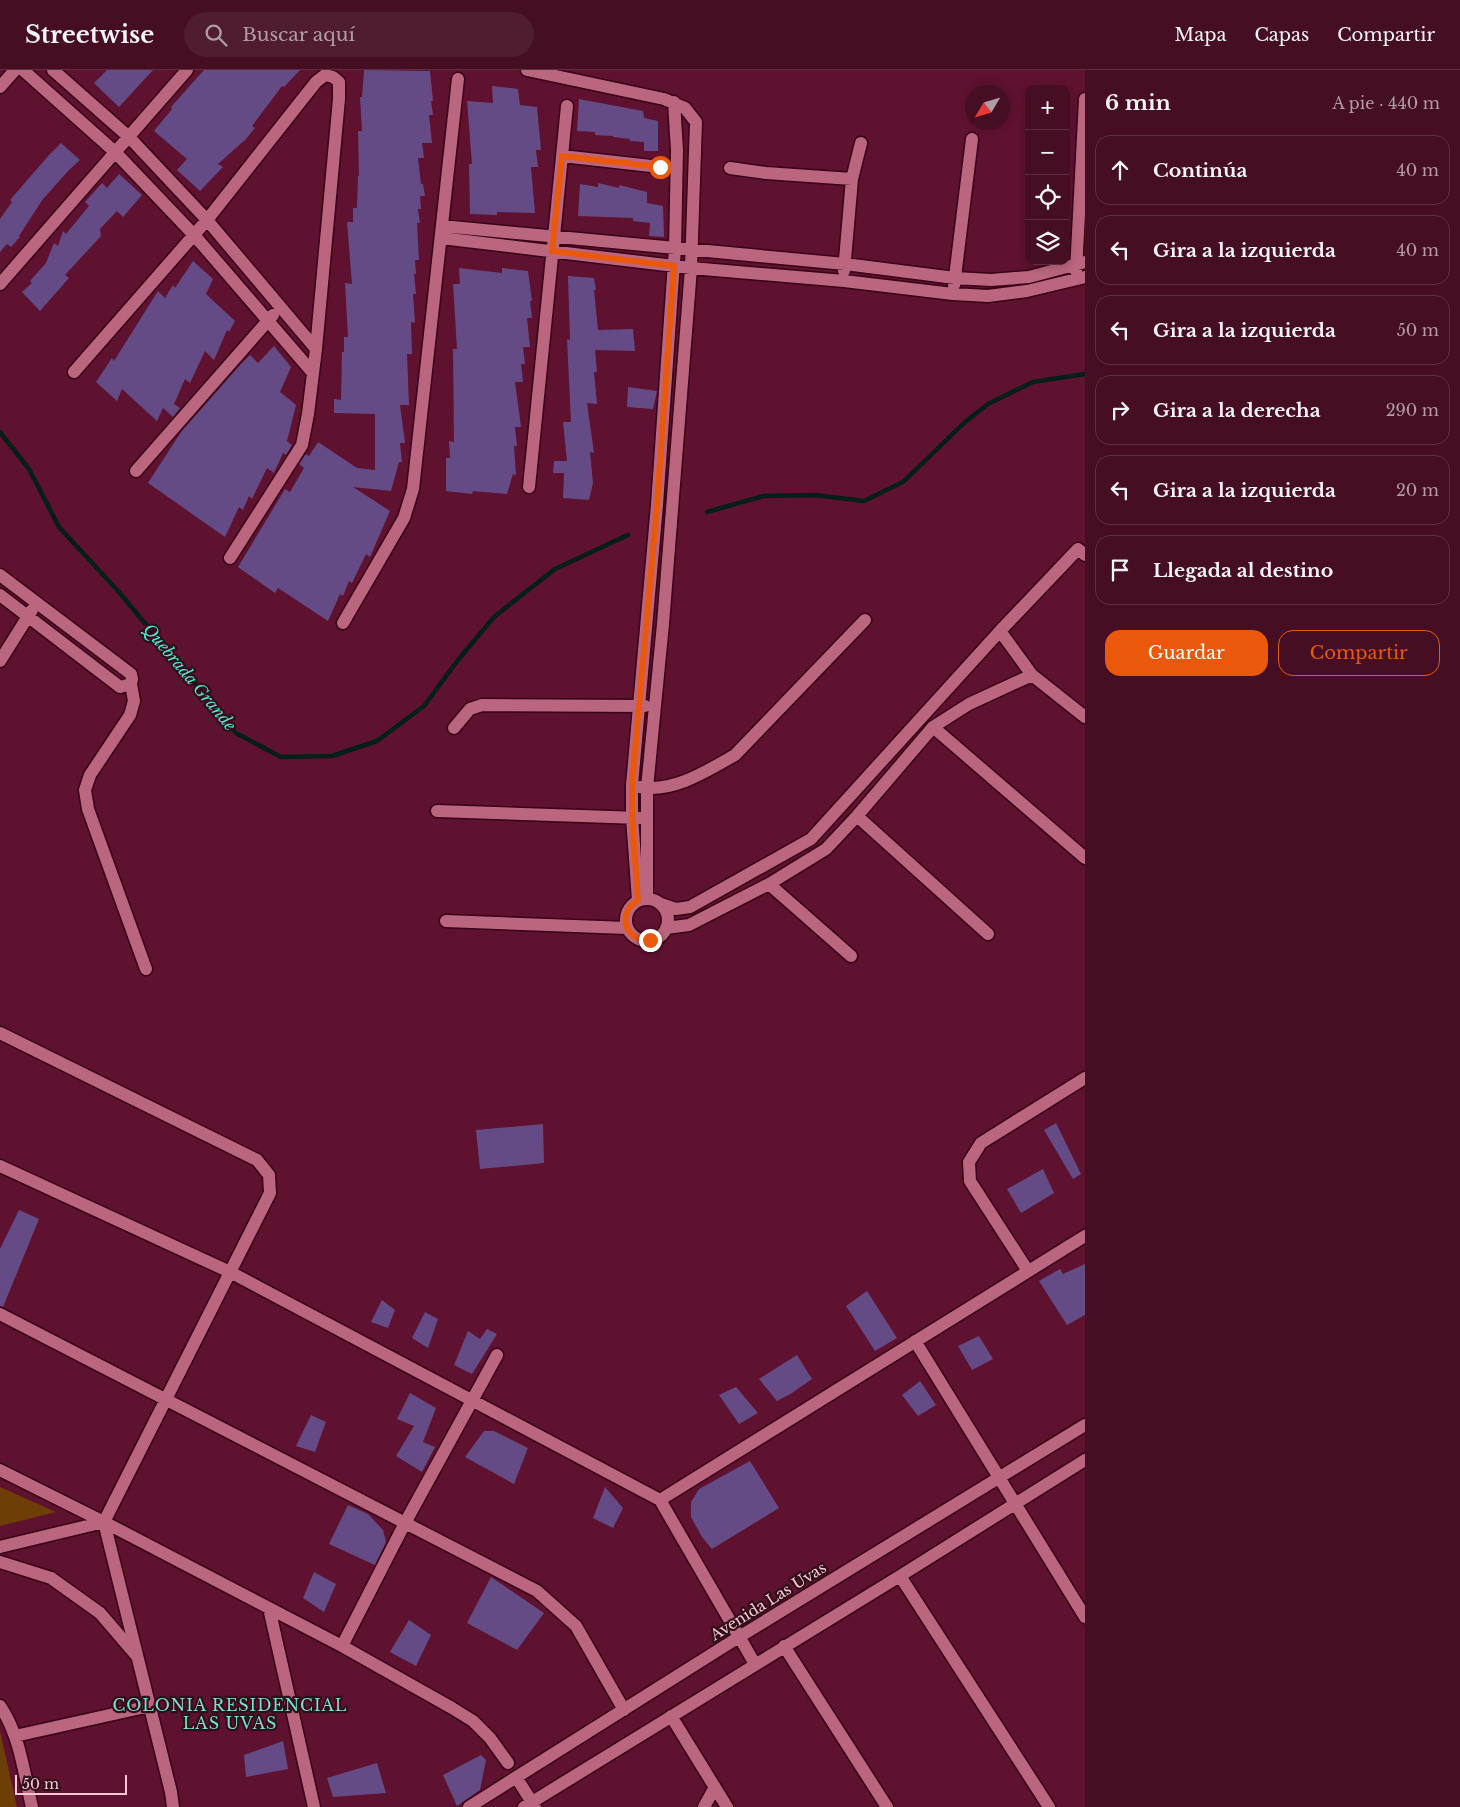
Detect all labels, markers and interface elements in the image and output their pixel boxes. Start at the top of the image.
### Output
search box [184,12,534,57]
text: Streetwise [25,20,154,49]
icon: search [202,21,230,49]
text: Buscar aquí [242,23,355,46]
text: Mapa [1175,24,1226,46]
text: Capas [1254,24,1309,46]
text: Compartir [1337,24,1435,46]
north arrow [965,85,1010,130]
map controls [1025,85,1070,265]
button: + [1025,85,1070,130]
text: 6 min [1105,90,1171,116]
text: A pie · 440 m [1333,93,1440,113]
button: − [1025,130,1070,175]
route start [649,156,672,179]
icon: ahead [1106,156,1134,184]
text: Continúa [1153,159,1247,182]
text: 40 m [1396,160,1439,180]
button: locate [1025,175,1070,220]
button: layers [1025,220,1070,265]
icon: left [1106,236,1134,264]
text: Gira a la izquierda [1153,239,1336,262]
text: 40 m [1396,240,1439,260]
icon: left [1106,316,1134,344]
text: Gira a la izquierda [1153,319,1336,342]
text: 50 m [1397,320,1439,340]
icon: right [1106,396,1134,424]
text: Gira a la derecha [1153,399,1321,422]
text: 290 m [1386,400,1439,420]
icon: left [1106,476,1134,504]
text: Gira a la izquierda [1153,479,1336,502]
text: 20 m [1396,480,1439,500]
icon: arrive [1106,556,1134,584]
text: Llegada al destino [1153,559,1333,582]
water label: Quebrada Grande [139,619,241,735]
button: Guardar [1105,630,1268,676]
button: Compartir [1278,630,1440,676]
route end [639,929,662,952]
street label: Avenida Las Uvas [706,1558,830,1645]
district label: COLONIA RESIDENCIAL LAS UVAS [112,1695,348,1733]
scale bar [15,1772,128,1795]
text: 50 m [22,1775,59,1793]

